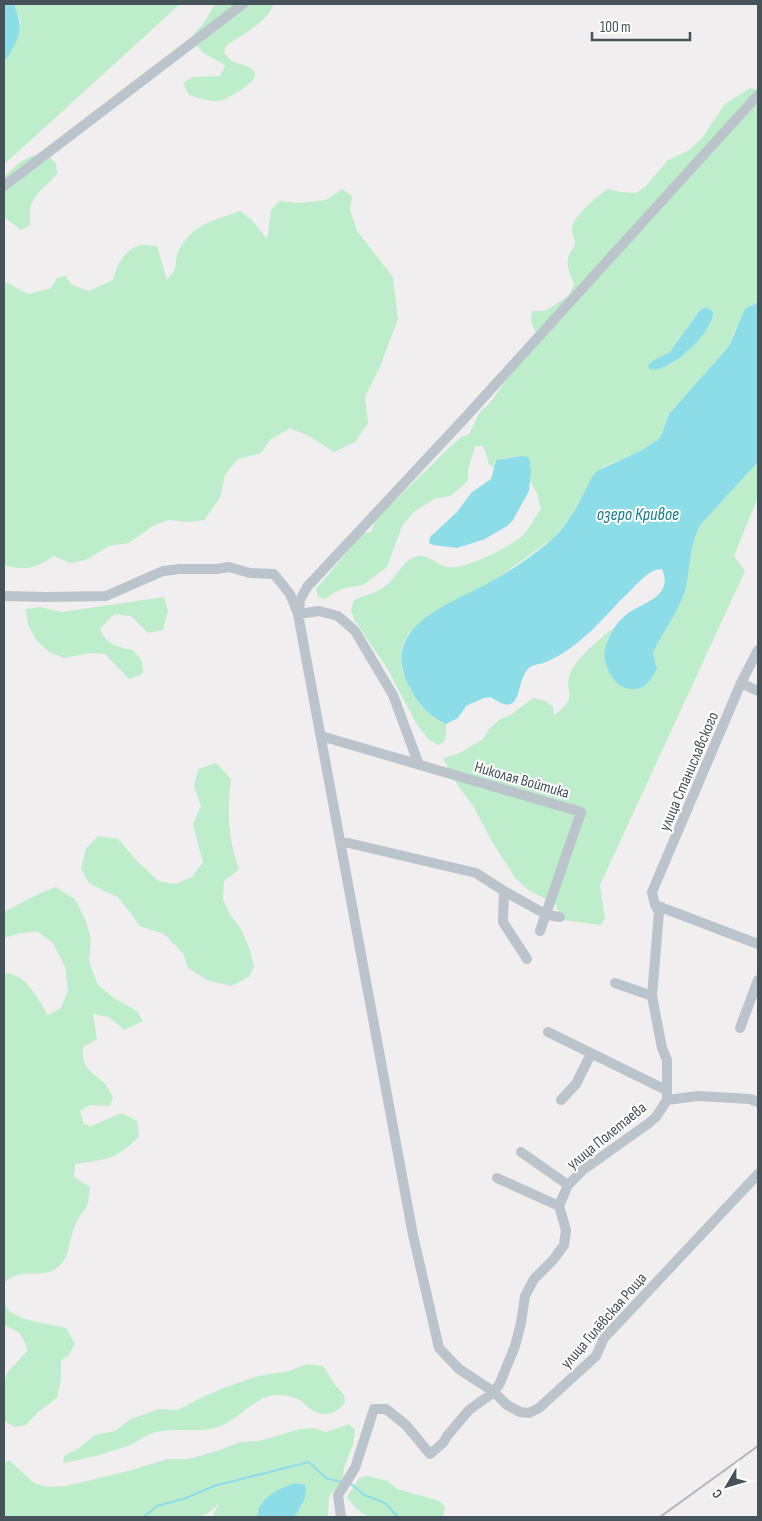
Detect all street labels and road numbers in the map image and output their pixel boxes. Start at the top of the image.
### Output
street label: улица Станиславского [656,709,723,834]
street label: Николая Войтика [472,758,571,803]
street label: улица Полетаева [564,1098,650,1174]
street label: улица Гилёвская Роща [557,1269,651,1373]

